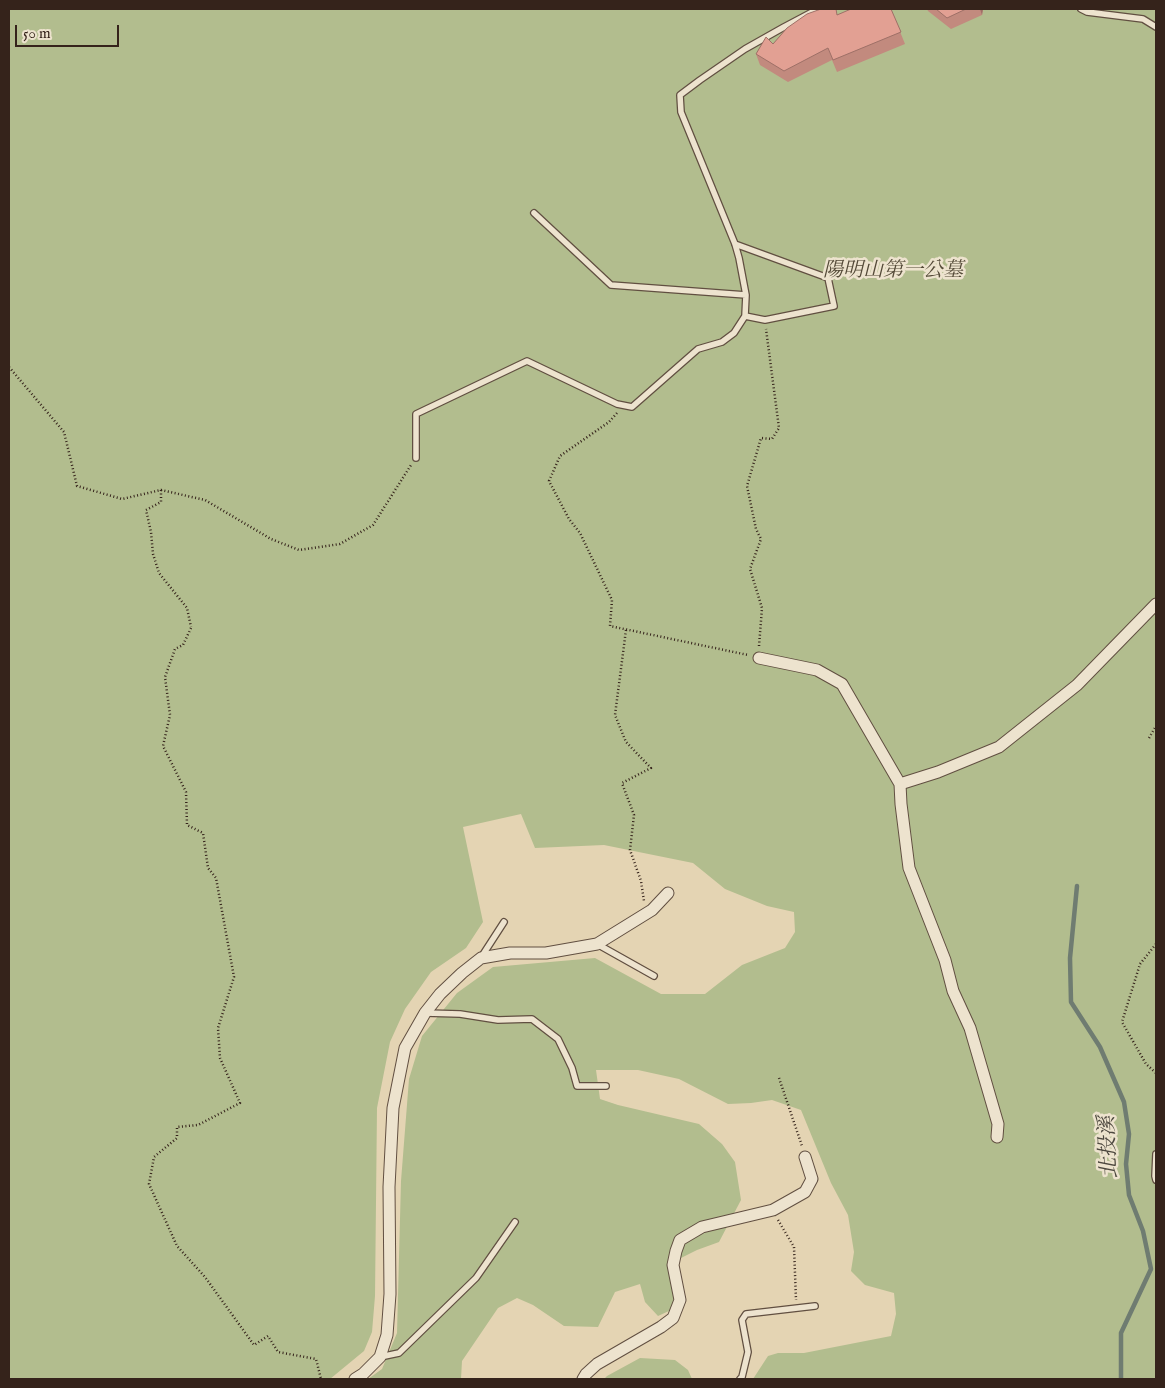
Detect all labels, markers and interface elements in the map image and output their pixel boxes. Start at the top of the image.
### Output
scale bar [18,15,121,47]
text: 50 m [23,24,51,43]
park label: 陽明山第一公墓 [823,260,963,284]
water label: 北投溪 [1096,1115,1124,1179]

